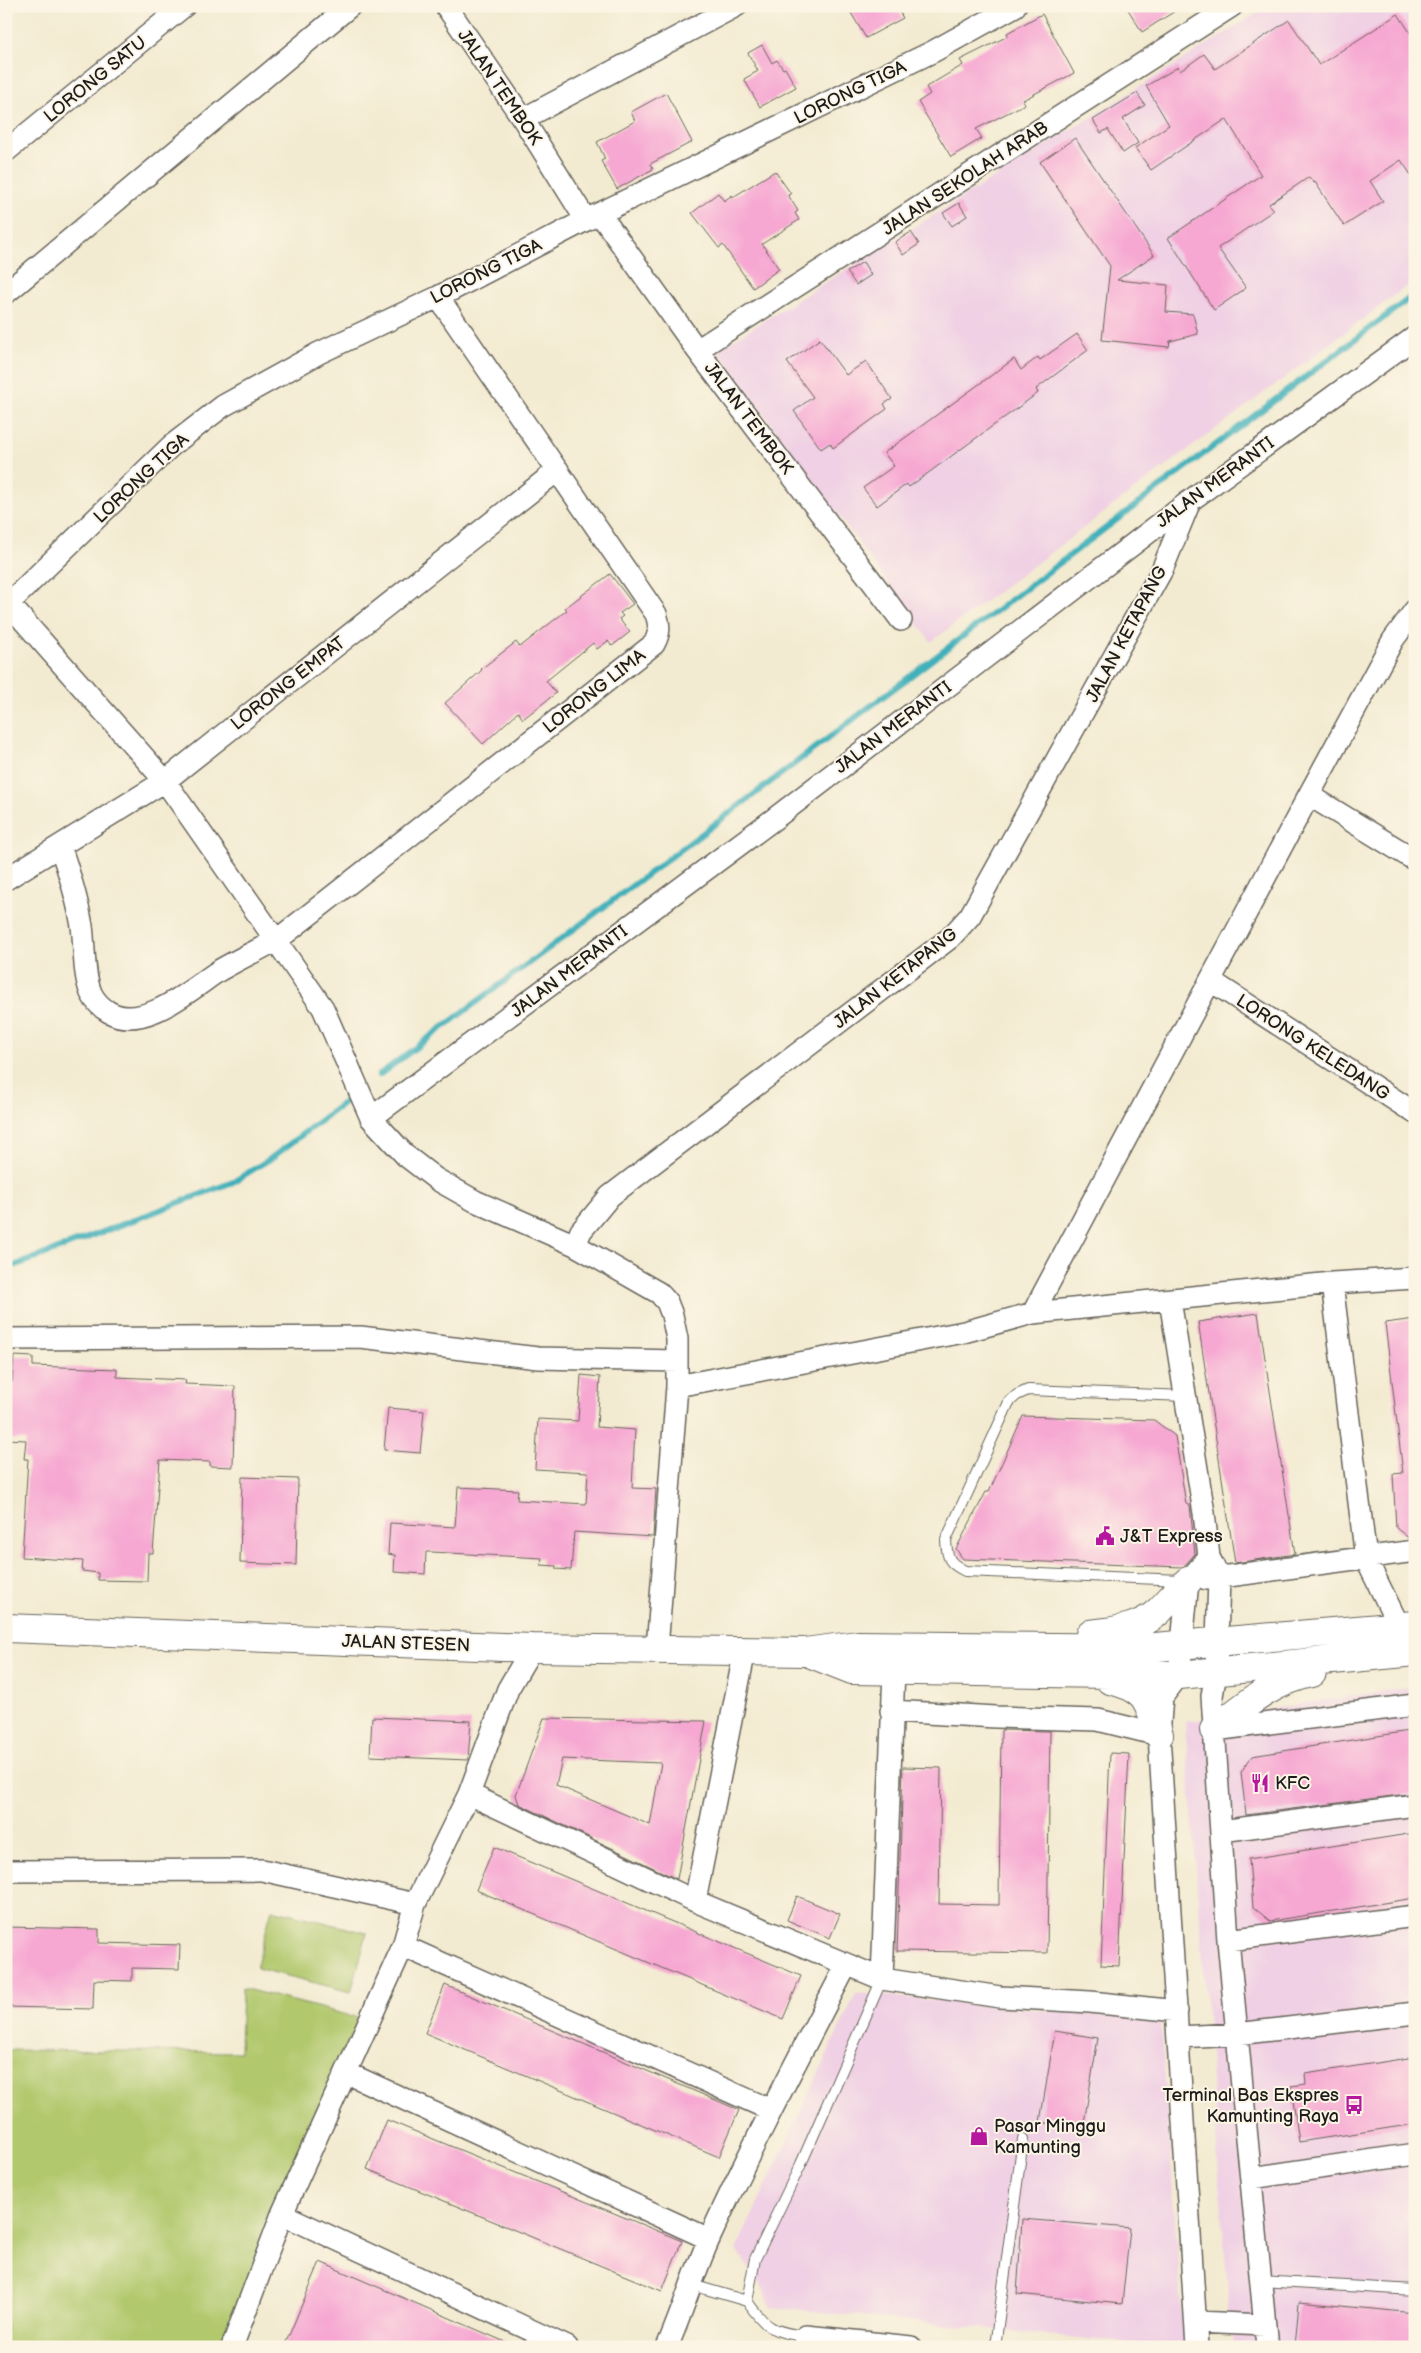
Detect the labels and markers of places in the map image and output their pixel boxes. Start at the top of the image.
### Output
public building icon: J&T Express [1094,1525,1116,1547]
place label: J&T Express [1120,1526,1223,1547]
restaurant icon: KFC [1249,1772,1271,1794]
place label: KFC [1275,1773,1310,1794]
place label: Terminal Bas Ekspres Kamunting Raya [1163,2085,1339,2127]
bus stop icon: Terminal Bas Ekspres Kamunting Raya [1343,2094,1365,2116]
place label: Pasar Minggu Kamunting [994,2116,1106,2158]
shop icon: Pasar Minggu Kamunting [968,2125,990,2147]

